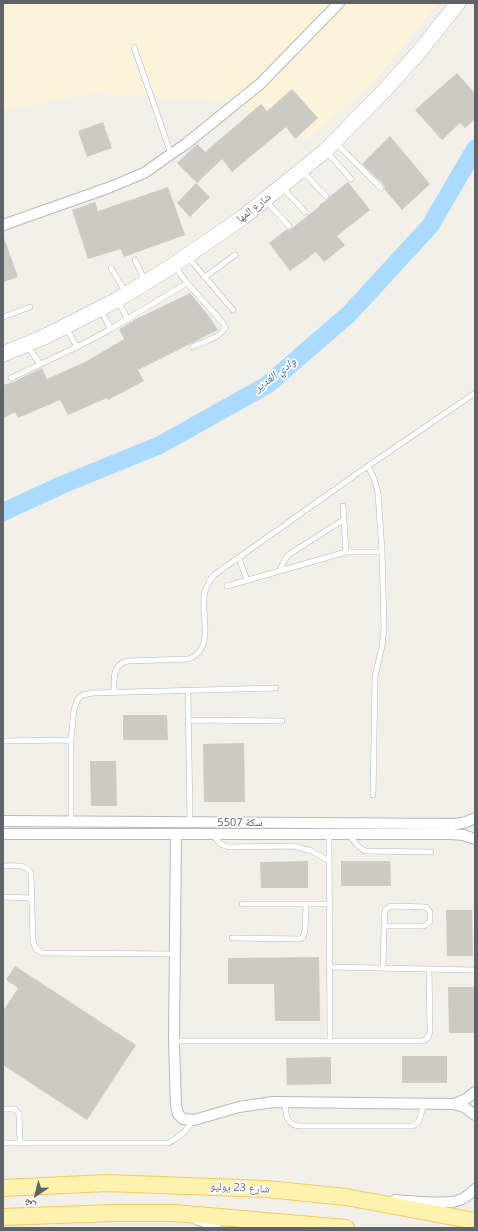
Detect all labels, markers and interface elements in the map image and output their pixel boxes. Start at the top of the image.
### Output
street label: شارع المها [234,190,274,226]
water label: وادي الغدير [251,355,299,395]
street label: سكة 5507 [217,816,263,830]
north arrow [16,1175,56,1215]
street label: شارع 23 يوليو [210,1180,270,1196]
text: ش [20,1196,38,1215]

